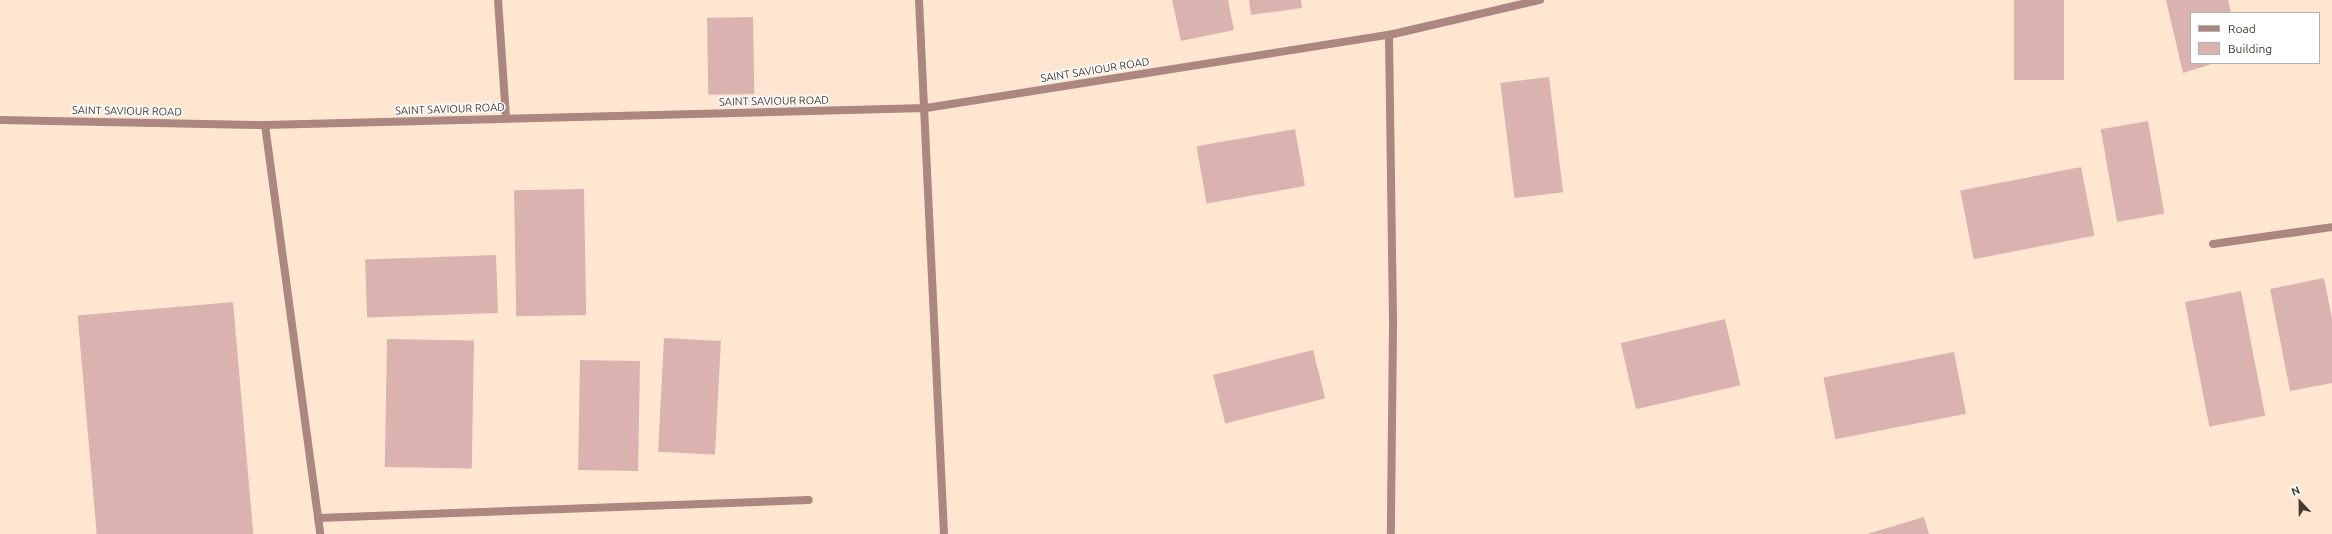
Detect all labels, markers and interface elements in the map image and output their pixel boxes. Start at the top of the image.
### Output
legend [2190,12,2320,64]
text: Road [2228,22,2256,35]
text: Building [2228,42,2272,55]
street label: SAINT SAVIOUR ROAD [1040,55,1150,85]
street label: SAINT SAVIOUR ROAD [719,93,829,109]
street label: SAINT SAVIOUR ROAD [395,100,505,118]
street label: SAINT SAVIOUR ROAD [72,103,182,119]
north arrow [2280,482,2320,522]
text: N [2289,484,2302,498]

